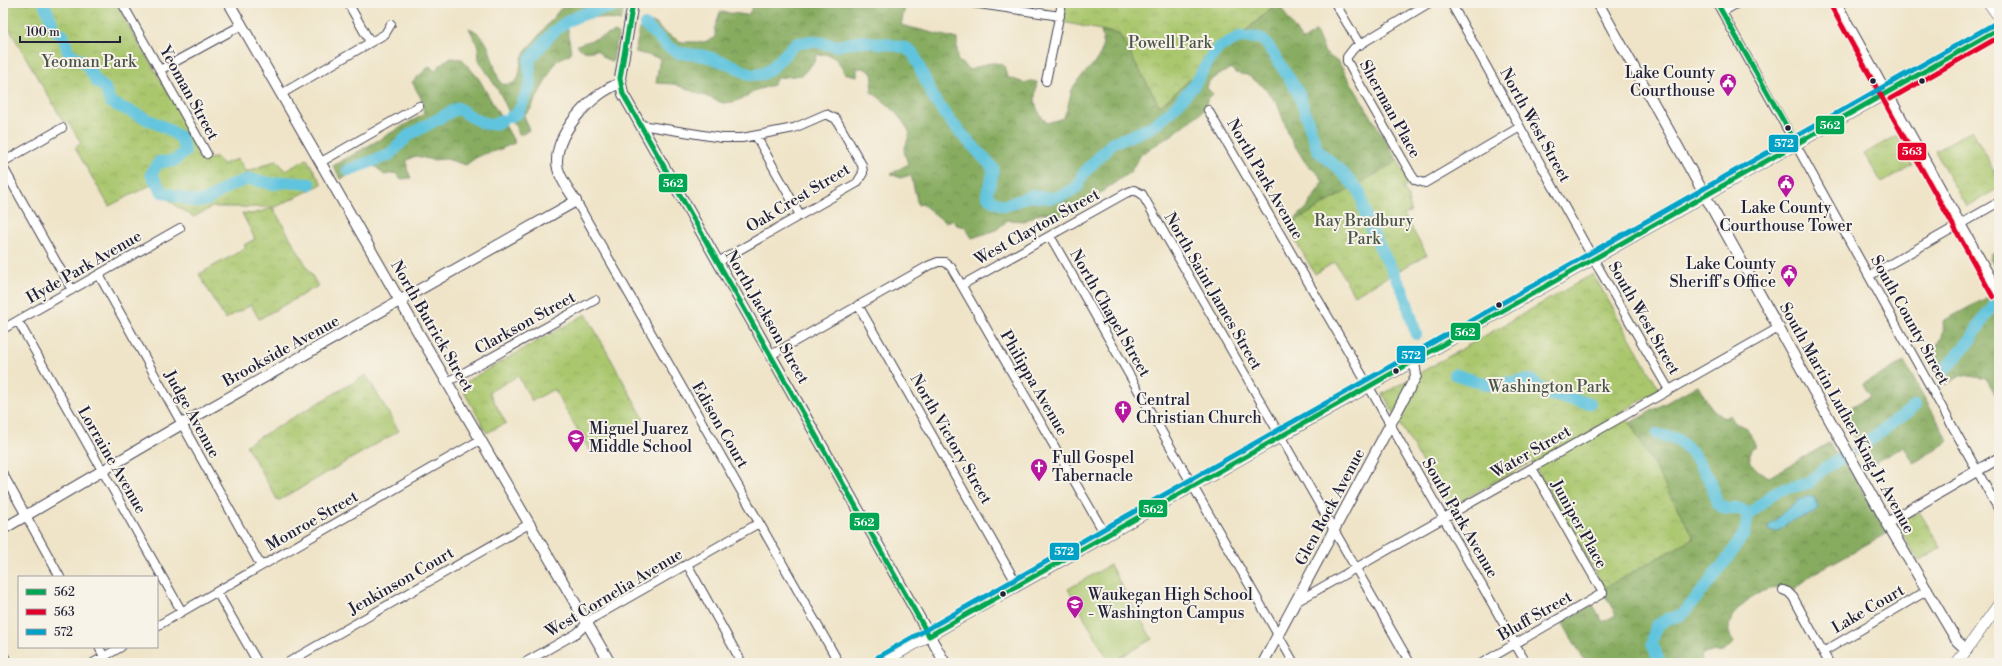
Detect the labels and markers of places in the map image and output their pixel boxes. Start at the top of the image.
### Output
place label: Lake County Courthouse [1625,63,1715,101]
public building icon: Lake County Courthouse [1718,72,1738,97]
unlabelled marker [1868,76,1878,86]
unlabelled marker [1917,76,1927,86]
unlabelled marker [1783,123,1793,133]
public building icon: Lake County Courthouse Tower [1776,173,1796,198]
place label: Lake County Courthouse Tower [1720,198,1852,236]
place label: Lake County Sheriff's Office [1669,254,1776,292]
public building icon: Lake County Sheriff's Office [1779,263,1799,288]
unlabelled marker [1494,300,1504,310]
unlabelled marker [1391,366,1401,376]
place label: Central Christian Church [1136,390,1262,428]
church icon: Central Christian Church [1113,399,1133,424]
place label: Miguel Juarez Middle School [589,419,692,457]
school or university icon: Miguel Juarez Middle School [566,428,586,453]
place label: Full Gospel Tabernacle [1052,448,1134,486]
church icon: Full Gospel Tabernacle [1029,457,1049,482]
place label: Waukegan High School - Washington Campus [1087,585,1253,623]
unlabelled marker [998,589,1008,599]
school or university icon: Waukegan High School - Washington Campus [1065,594,1085,619]

